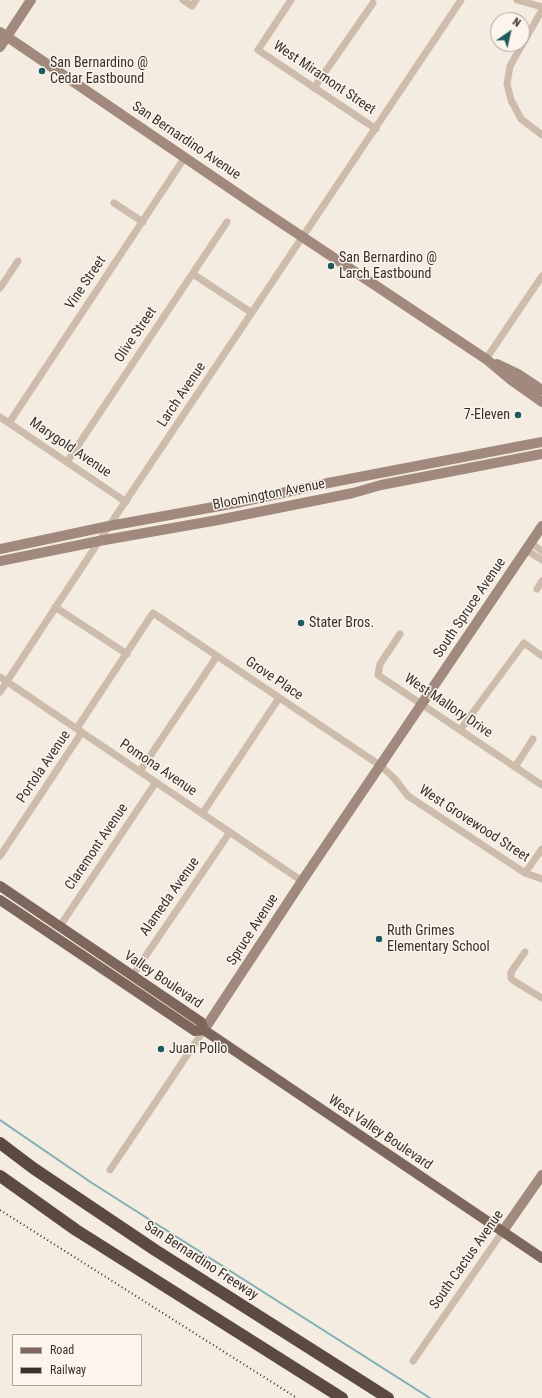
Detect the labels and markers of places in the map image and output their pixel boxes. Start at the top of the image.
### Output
place label: San Bernardino @ Cedar Eastbound [50,55,148,88]
marker: San Bernardino @ Cedar Eastbound [37,66,47,76]
place label: San Bernardino @ Larch Eastbound [339,250,437,282]
marker: San Bernardino @ Larch Eastbound [326,261,336,271]
place label: 7-Eleven [464,407,510,423]
marker: 7-Eleven [513,410,523,420]
place label: Stater Bros. [309,615,374,631]
marker: Stater Bros. [296,618,306,628]
place label: Ruth Grimes Elementary School [387,923,490,956]
marker: Ruth Grimes Elementary School [374,934,384,944]
place label: Juan Pollo [169,1041,227,1057]
marker: Juan Pollo [156,1044,166,1054]

